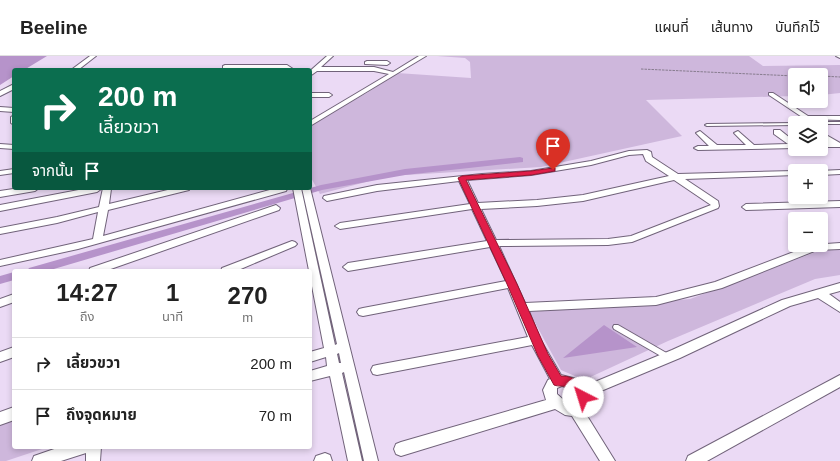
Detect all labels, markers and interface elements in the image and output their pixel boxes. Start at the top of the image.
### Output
text: Beeline [20,17,88,38]
text: แผนที่ [655,19,689,35]
text: เส้นทาง [711,19,753,35]
text: บันทึกไว้ [775,19,820,35]
map controls [788,68,828,252]
button: sound [788,68,828,108]
text: 200 m [98,81,177,112]
icon: right [32,84,84,136]
button: layers [788,116,828,156]
text: เลี้ยวขวา [98,117,159,137]
pin [536,129,570,170]
icon: arrive [542,135,564,157]
icon: arrive [81,160,103,182]
text: จากนั้น [32,162,73,179]
button: + [788,164,828,204]
button: − [788,212,828,252]
text: 14:27 [56,279,118,306]
text: 1 [166,279,179,306]
text: 270 [228,282,268,309]
text: ถึง [80,309,94,324]
text: นาที [162,309,183,324]
text: m [242,310,253,325]
icon: right [32,353,54,375]
text: เลี้ยวขวา [66,354,120,371]
text: 200 m [250,355,292,372]
position arrow [562,376,604,418]
icon: arrive [32,405,54,427]
text: ถึงจุดหมาย [66,406,137,423]
text: 70 m [259,407,292,424]

